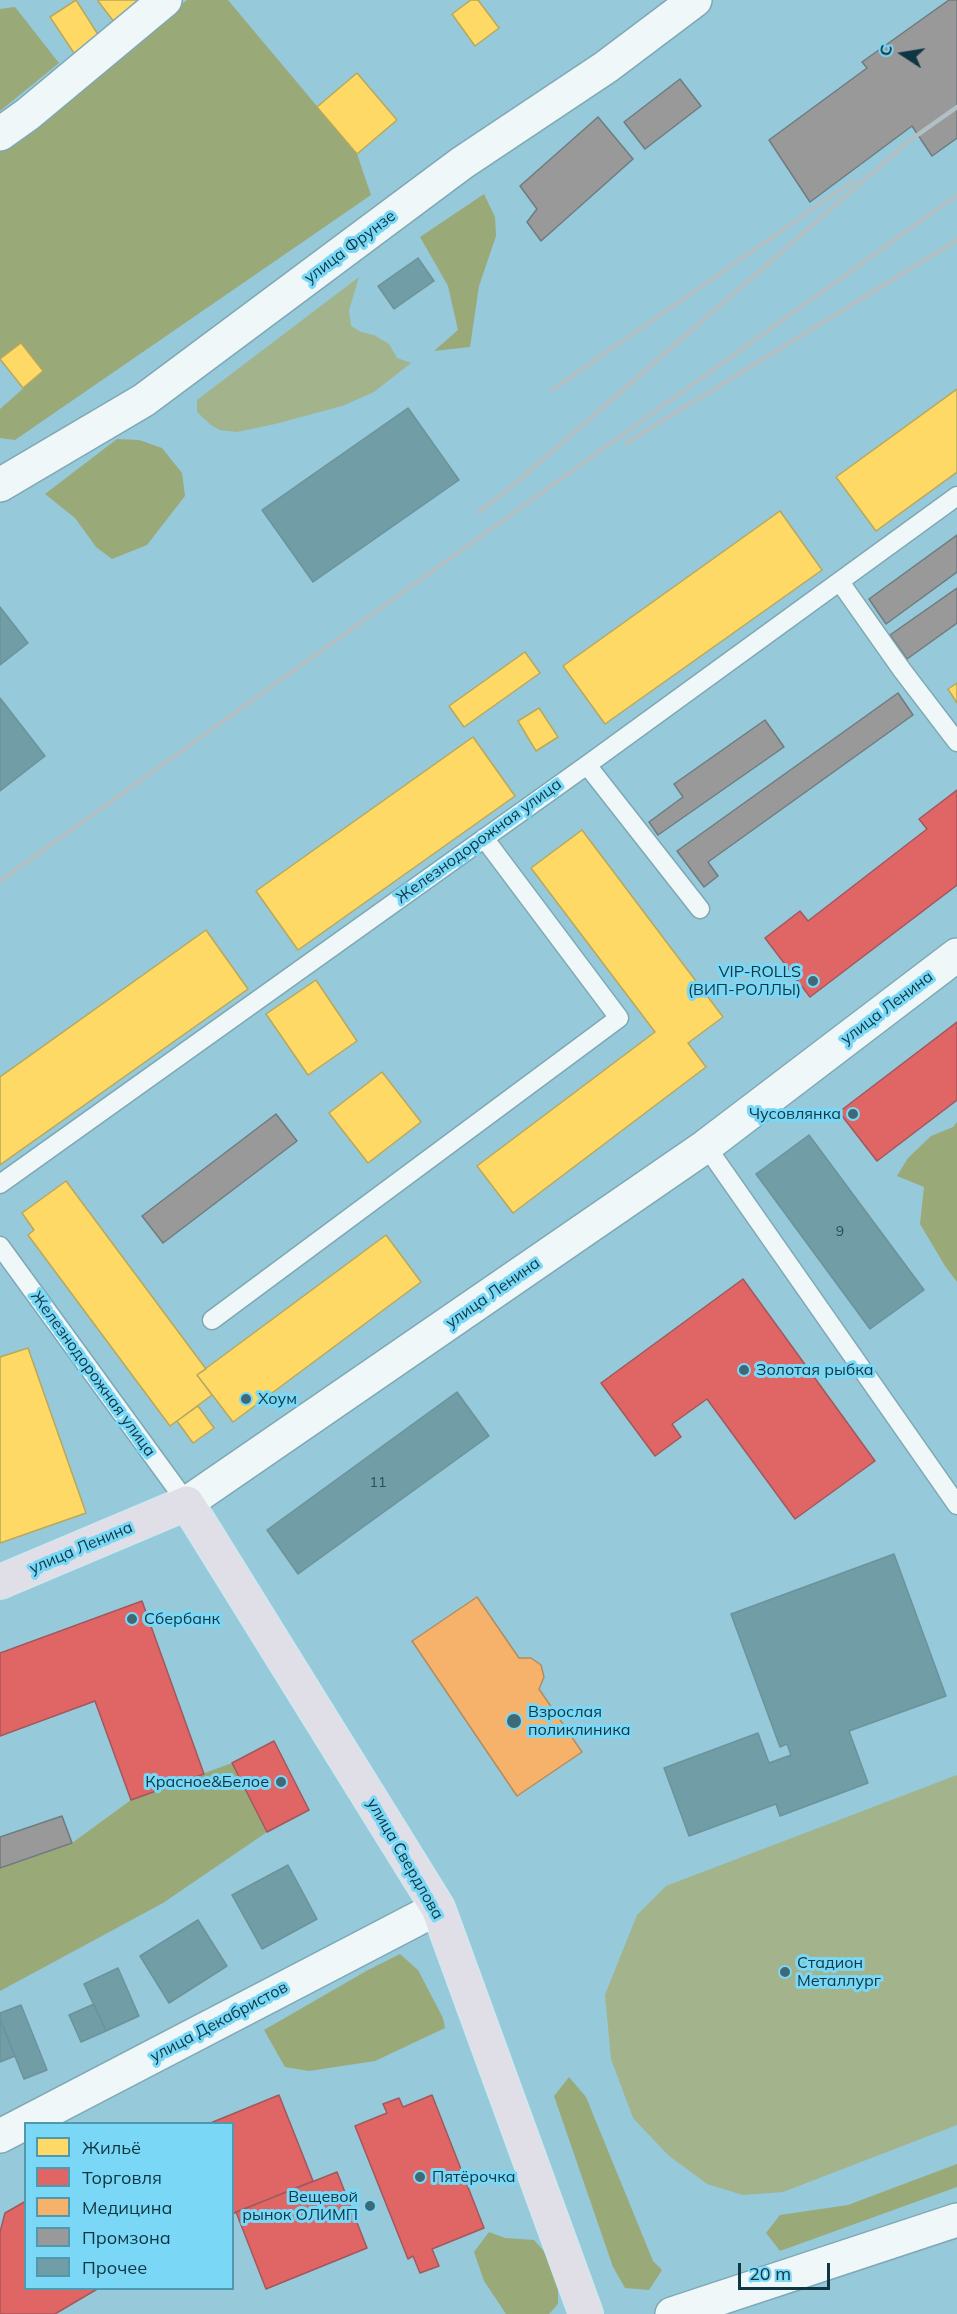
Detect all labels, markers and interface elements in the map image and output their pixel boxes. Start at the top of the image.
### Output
north arrow [873,24,933,84]
text: С [874,43,896,58]
street label: улица Фрунзе [300,206,400,288]
street label: Железнодорожная улица [393,774,565,908]
place label: VIP-ROLLS (ВИП-РОЛЛЫ) [688,962,801,1000]
street label: улица Ленина [837,967,937,1049]
marker: VIP-ROLLS (ВИП-РОЛЛЫ) [806,974,820,988]
place label: Чусовлянка [749,1104,841,1124]
marker: Чусовлянка [846,1107,860,1121]
house number: 9 [836,1224,844,1240]
street label: улица Ленина [442,1254,544,1332]
street label: Железнодорожная улица [26,1288,160,1460]
place label: Золотая рыбка [756,1360,874,1380]
marker: Золотая рыбка [737,1363,751,1377]
place label: Хоум [258,1389,297,1409]
marker: Хоум [239,1392,253,1406]
house number: 11 [370,1475,386,1491]
street label: улица Ленина [26,1518,136,1578]
place label: Сбербанк [144,1609,220,1629]
marker: Сбербанк [125,1612,139,1626]
place label: Взрослая поликлиника [528,1702,631,1740]
marker: Взрослая поликлиника [505,1712,523,1730]
place label: Красное&Белое [145,1772,269,1792]
marker: Красное&Белое [274,1775,288,1789]
street label: улица Свердлова [363,1795,447,1923]
place label: Стадион Металлург [797,1953,881,1991]
marker: Стадион Металлург [778,1965,792,1979]
street label: улица Декабристов [147,1978,291,2066]
legend [24,2122,234,2290]
text: Жильё [82,2136,141,2159]
text: Торговля [82,2166,162,2189]
place label: Пятёрочка [432,2167,516,2187]
marker: Пятёрочка [413,2170,427,2184]
place label: Вещевой рынок ОЛИМП [242,2187,358,2225]
text: Медицина [82,2196,173,2219]
marker: Вещевой рынок ОЛИМП [363,2199,377,2213]
text: Промзона [82,2226,171,2249]
scale bar [741,2251,832,2289]
text: Прочее [82,2256,147,2279]
text: 20 m [749,2262,791,2285]

